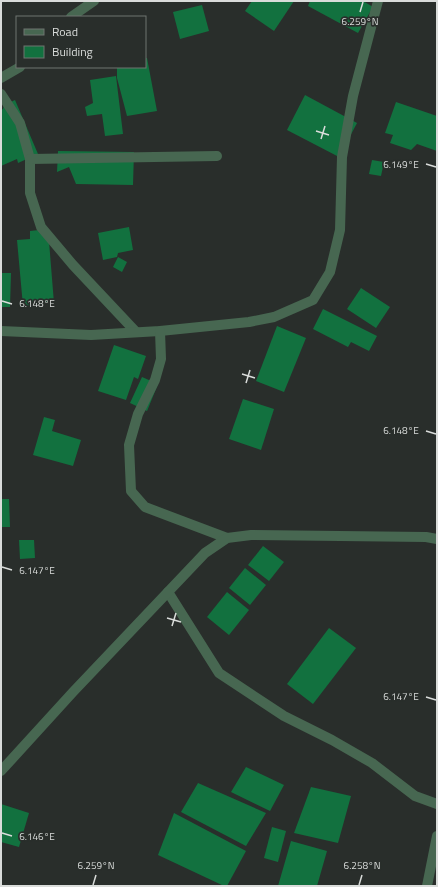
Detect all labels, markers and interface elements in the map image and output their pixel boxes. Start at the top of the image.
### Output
text: 6.259°N [342,14,378,29]
legend [16,16,146,68]
text: Road [52,22,78,41]
text: Building [52,42,93,61]
text: 6.149°E [383,157,419,172]
text: 6.148°E [19,296,55,311]
text: 6.148°E [383,423,419,438]
text: 6.147°E [19,563,55,578]
text: 6.147°E [383,689,419,704]
text: 6.146°E [19,829,55,844]
text: 6.259°N [78,858,114,873]
text: 6.258°N [344,858,380,873]

